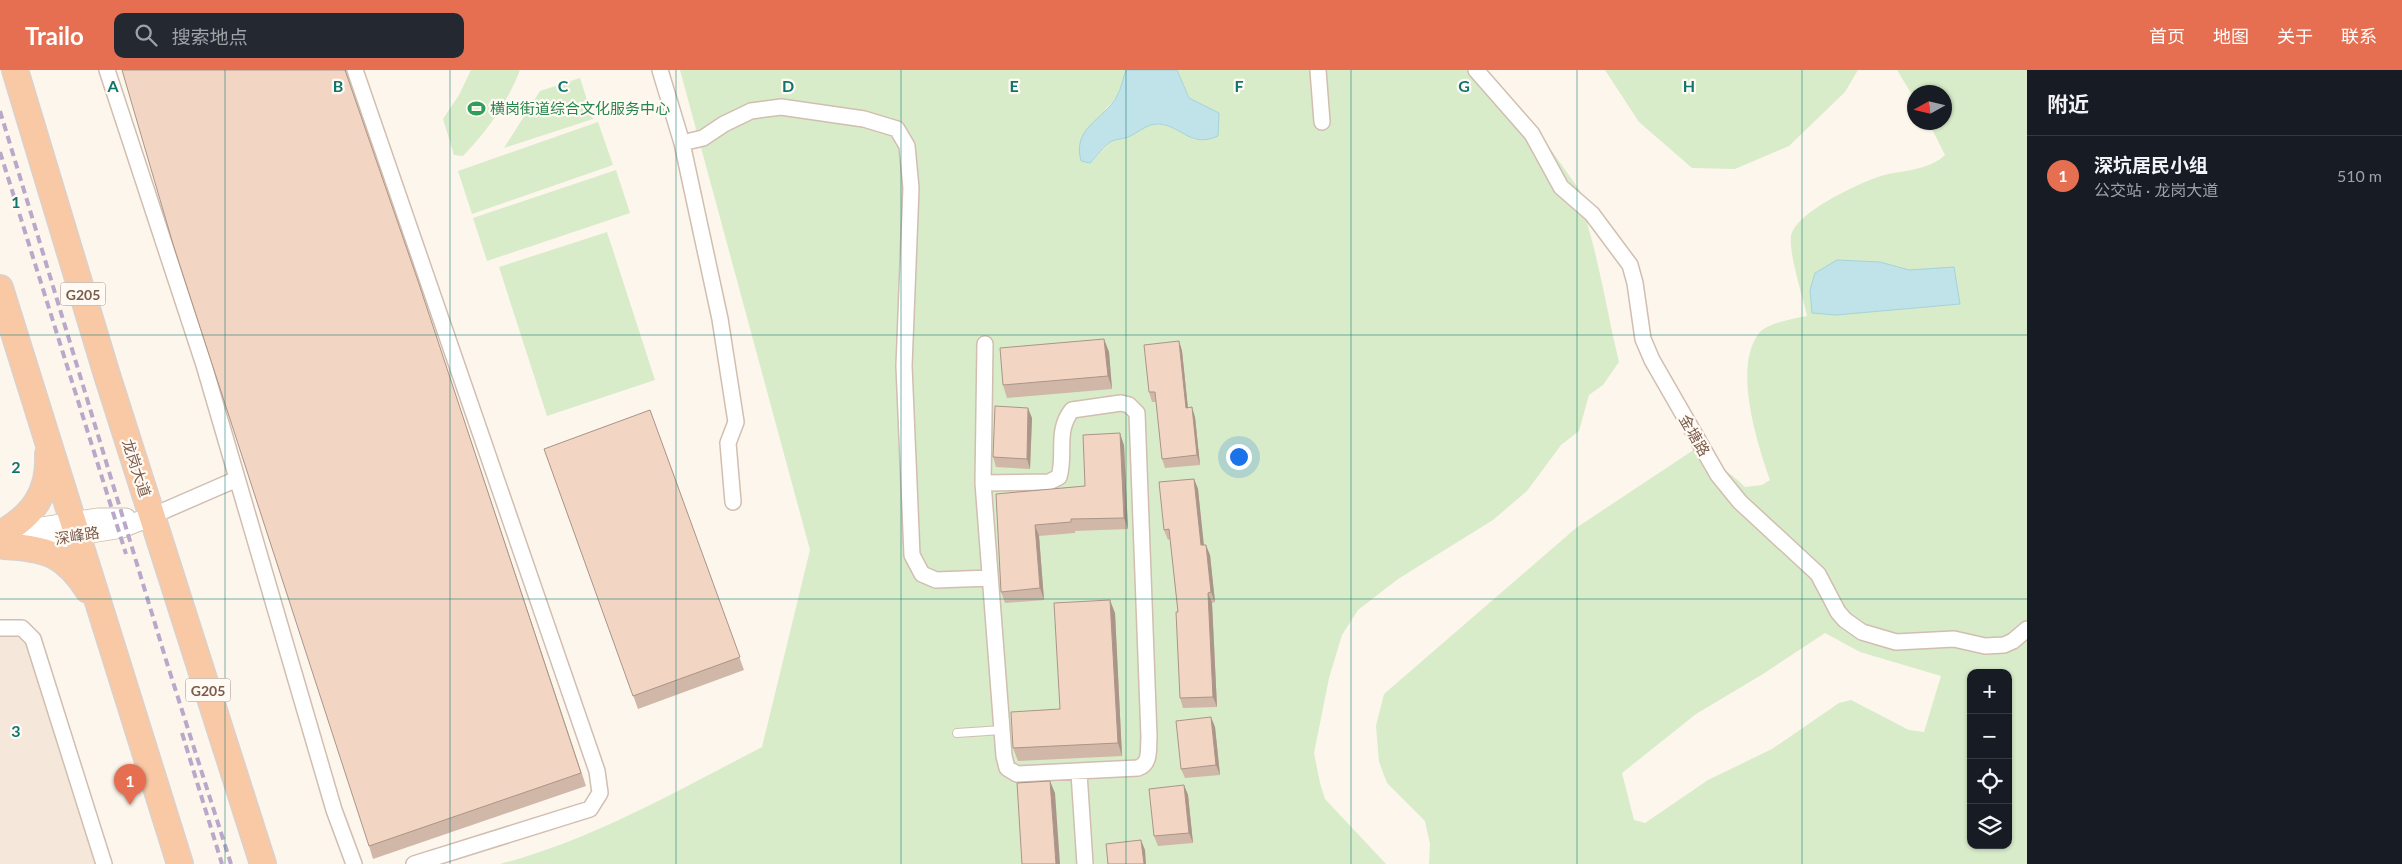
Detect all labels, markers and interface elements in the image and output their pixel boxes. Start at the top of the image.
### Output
search box [114,13,464,58]
text: Trailo [25,21,84,50]
icon: search [132,21,160,49]
text: 搜索地点 [172,25,248,48]
text: 首页 [2149,25,2185,47]
text: 地图 [2213,25,2249,47]
text: 关于 [2277,25,2313,47]
text: 联系 [2341,25,2377,47]
text: A [106,76,119,95]
text: B [333,76,343,95]
text: C [558,76,569,95]
text: D [782,76,794,95]
text: E [1009,76,1019,95]
text: F [1234,76,1244,95]
text: G [1458,76,1470,95]
text: H [1683,76,1695,95]
north arrow [1907,85,1952,130]
text: 附近 [2047,91,2089,116]
sports icon: 横岗街道综合文化服务中心 [466,98,486,118]
place label: 横岗街道综合文化服务中心 [490,99,670,117]
text: 深坑居民小组 [2094,153,2208,176]
text: 1 [2058,166,2068,185]
text: 510 m [2337,166,2382,185]
text: 公交站 · 龙岗大道 [2094,180,2218,199]
text: 1 [11,192,21,211]
road number: G205 [61,282,106,305]
street label: 金塘路 [1676,411,1714,459]
street label: 龙岗大道 [119,437,155,499]
your location [1226,444,1252,470]
text: 2 [11,457,21,476]
street label: 深峰路 [53,523,101,547]
map controls [1967,669,2012,849]
button: + [1967,669,2012,714]
road number: G205 [186,678,230,702]
button: − [1967,714,2012,759]
text: 3 [11,721,21,740]
button: locate [1967,759,2012,804]
pin: 1 [114,764,146,805]
button: layers [1967,804,2012,849]

